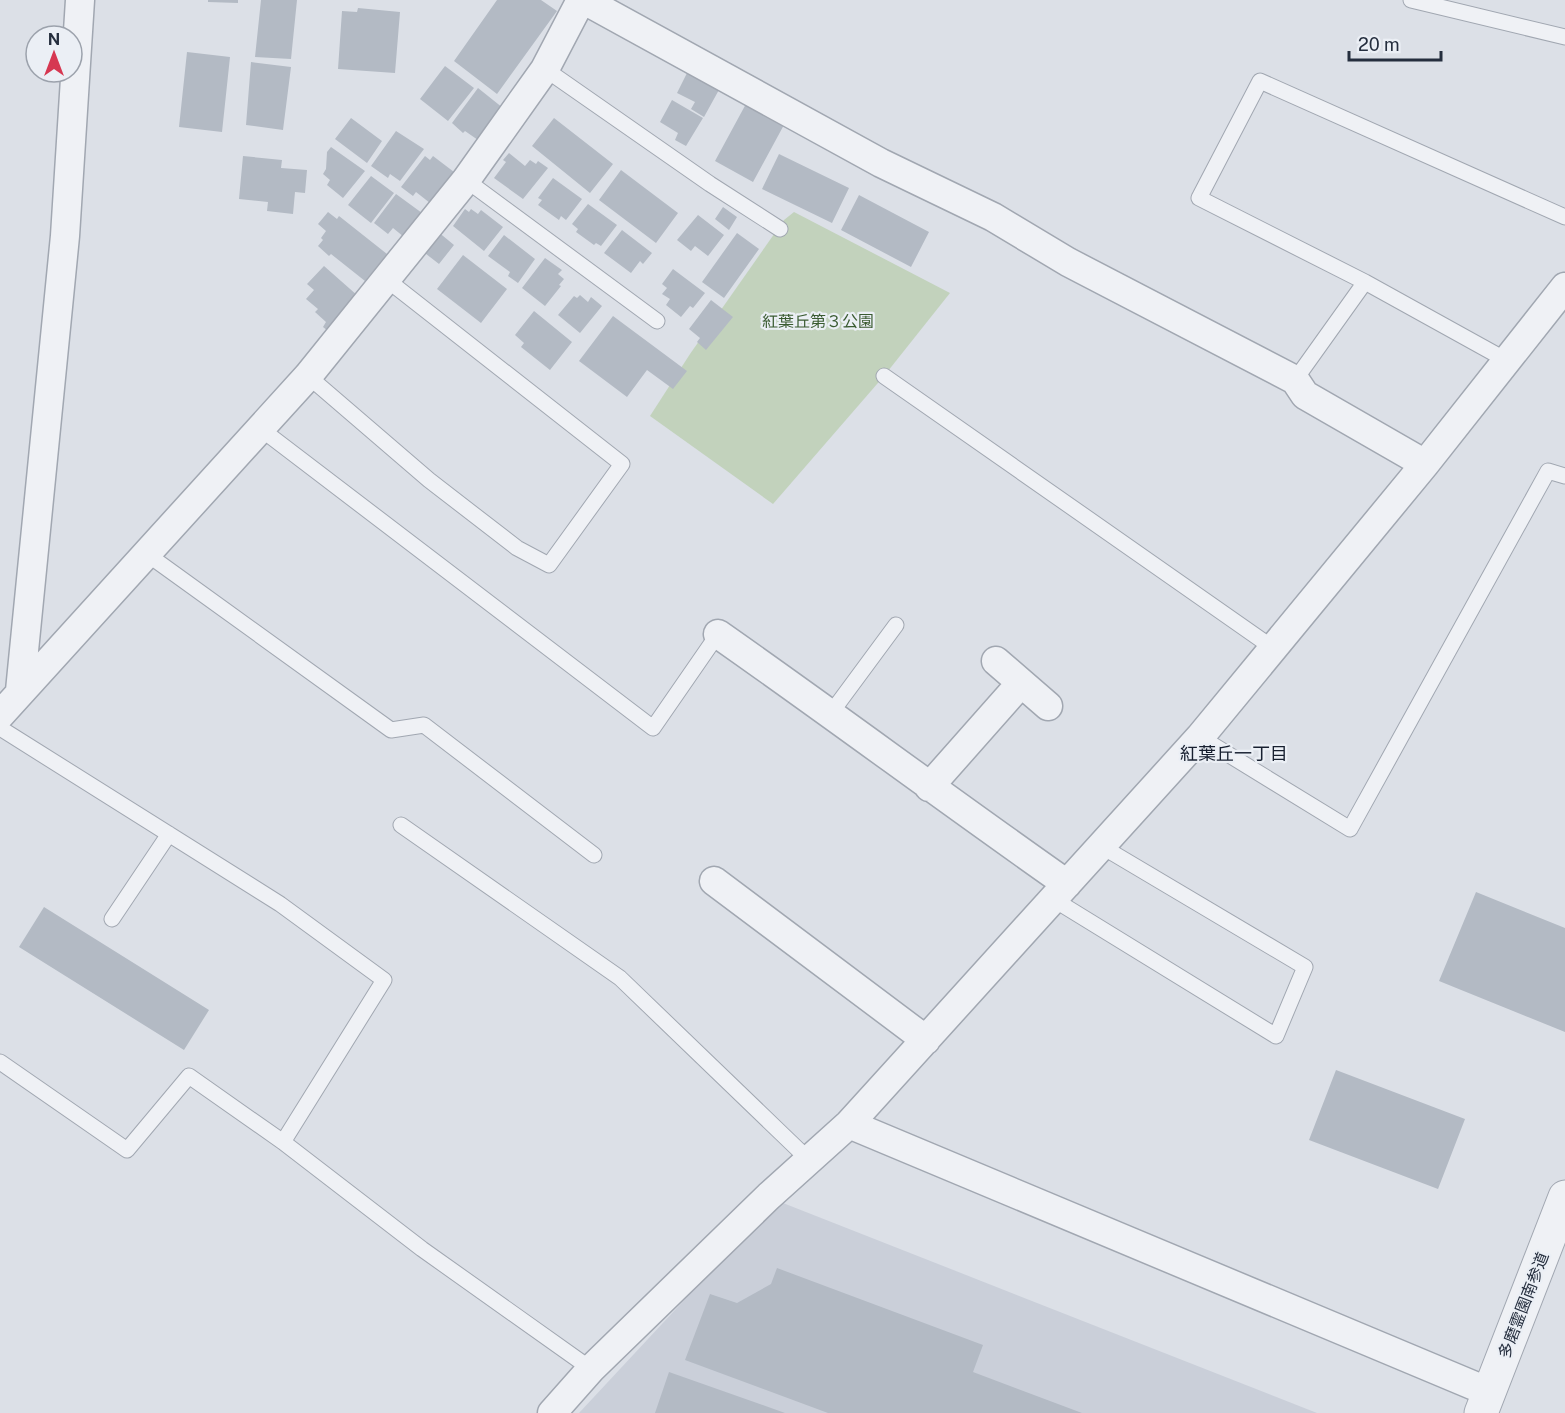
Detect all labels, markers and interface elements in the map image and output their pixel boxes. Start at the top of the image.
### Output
north arrow [24,24,84,84]
scale bar [1349,24,1440,62]
text: N [48,30,60,49]
text: 20 m [1358,34,1400,55]
park label: 紅葉丘第３公園 [762,312,874,331]
district label: 紅葉丘一丁目 [1180,743,1288,764]
street label: 多磨霊園南参道 [1495,1249,1552,1361]

